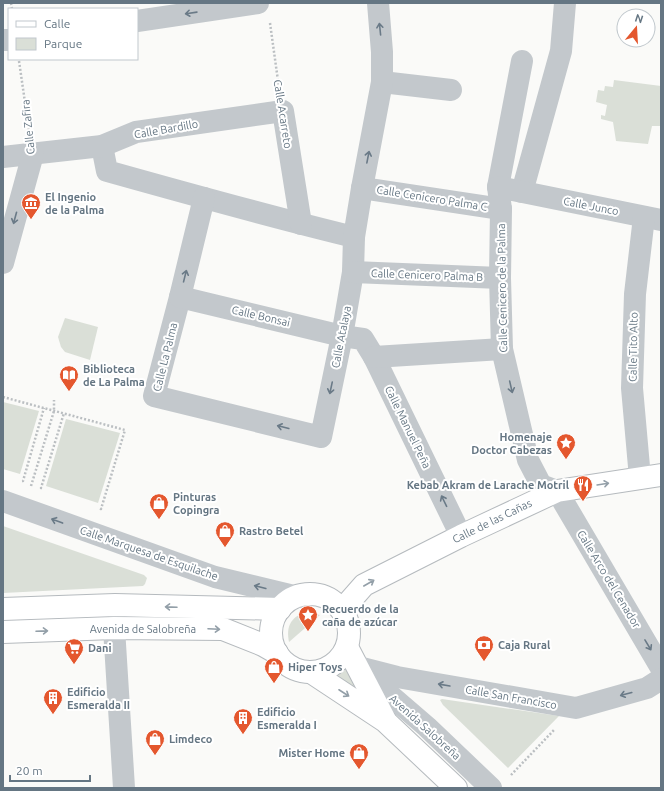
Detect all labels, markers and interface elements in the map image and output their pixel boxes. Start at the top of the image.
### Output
legend [8,8,138,60]
north arrow [616,8,656,48]
one-way arrow [185,9,198,17]
text: N [633,12,645,25]
text: Calle [44,17,70,30]
one-way arrow [377,23,384,36]
text: Parque [44,37,82,50]
street label: Calle Acarreto [272,79,294,149]
street label: Calle Zafira [19,99,37,155]
street label: Calle Bardillo [133,117,199,141]
one-way arrow [364,151,372,164]
street label: Calle Cenicero Palma C [376,183,489,213]
place label: El Ingenio de la Palma [45,191,104,216]
museum icon: El Ingenio de la Palma [20,192,42,220]
street label: Calle Junco [562,195,620,217]
one-way arrow [11,212,18,225]
street label: Calle Cenicero de la Palma [495,223,509,353]
street label: Calle Cenicero Palma B [371,267,483,283]
one-way arrow [182,270,189,283]
street label: Calle Bonsai [231,303,291,329]
street label: Calle Atalaya [329,305,353,369]
street label: Calle Tito Alto [626,312,640,382]
street label: Calle La Palma [151,321,179,393]
place label: Biblioteca de La Palma [83,363,145,388]
library icon: Biblioteca de La Palma [58,364,80,392]
one-way arrow [507,380,515,393]
one-way arrow [327,381,335,394]
street label: Calle Manuel Peña [383,384,433,470]
one-way arrow [277,423,290,431]
place label: Homenaje Doctor Cabezas [471,431,552,456]
place icon: Homenaje Doctor Cabezas [555,432,577,460]
restaurant icon: Kebab Akram de Larache Motril [572,474,594,502]
place label: Kebab Akram de Larache Motril [407,479,570,491]
one-way arrow [596,480,609,488]
place label: Pinturas Copingra [173,491,220,516]
shop icon: Pinturas Copingra [148,492,170,520]
one-way arrow [440,495,447,507]
street label: Calle de las Cañas [450,496,534,545]
one-way arrow [51,516,63,524]
shop icon: Rastro Betel [214,520,236,548]
street label: Calle Marquesa de Esquilache [78,524,220,582]
place label: Rastro Betel [239,525,304,537]
street label: Calle Arco del Cenador [575,528,643,631]
one-way arrow [363,578,375,586]
one-way arrow [254,583,267,591]
one-way arrow [165,603,178,611]
place label: Recuerdo de la caña de azúcar [322,603,399,628]
place icon: Recuerdo de la caña de azúcar [297,604,319,632]
street label: Avenida de Salobreña [90,623,196,635]
one-way arrow [207,625,220,633]
one-way arrow [35,627,48,634]
bank icon: Caja Rural [473,634,495,662]
supermarket icon: Dani [63,637,85,665]
place label: Caja Rural [498,639,551,651]
one-way arrow [644,639,652,651]
place label: Dani [88,642,112,654]
shop icon: Hiper Toys [263,656,285,684]
place label: Hiper Toys [288,661,342,673]
one-way arrow [438,681,451,689]
street label: Calle San Francisco [464,683,558,711]
place label: Edificio Esmeralda II [67,686,130,711]
building icon: Edificio Esmeralda II [42,687,64,715]
one-way arrow [338,689,349,697]
one-way arrow [620,691,633,698]
street label: Avenida Salobreña [387,692,463,762]
place label: Edificio Esmeralda I [257,706,317,731]
building icon: Edificio Esmeralda I [232,707,254,735]
shop icon: Limdeco [144,728,166,756]
place label: Limdeco [169,733,213,745]
shop icon: Mister Home [348,742,370,770]
place label: Mister Home [279,747,345,759]
scale bar [10,757,90,783]
text: 20 m [16,764,43,777]

